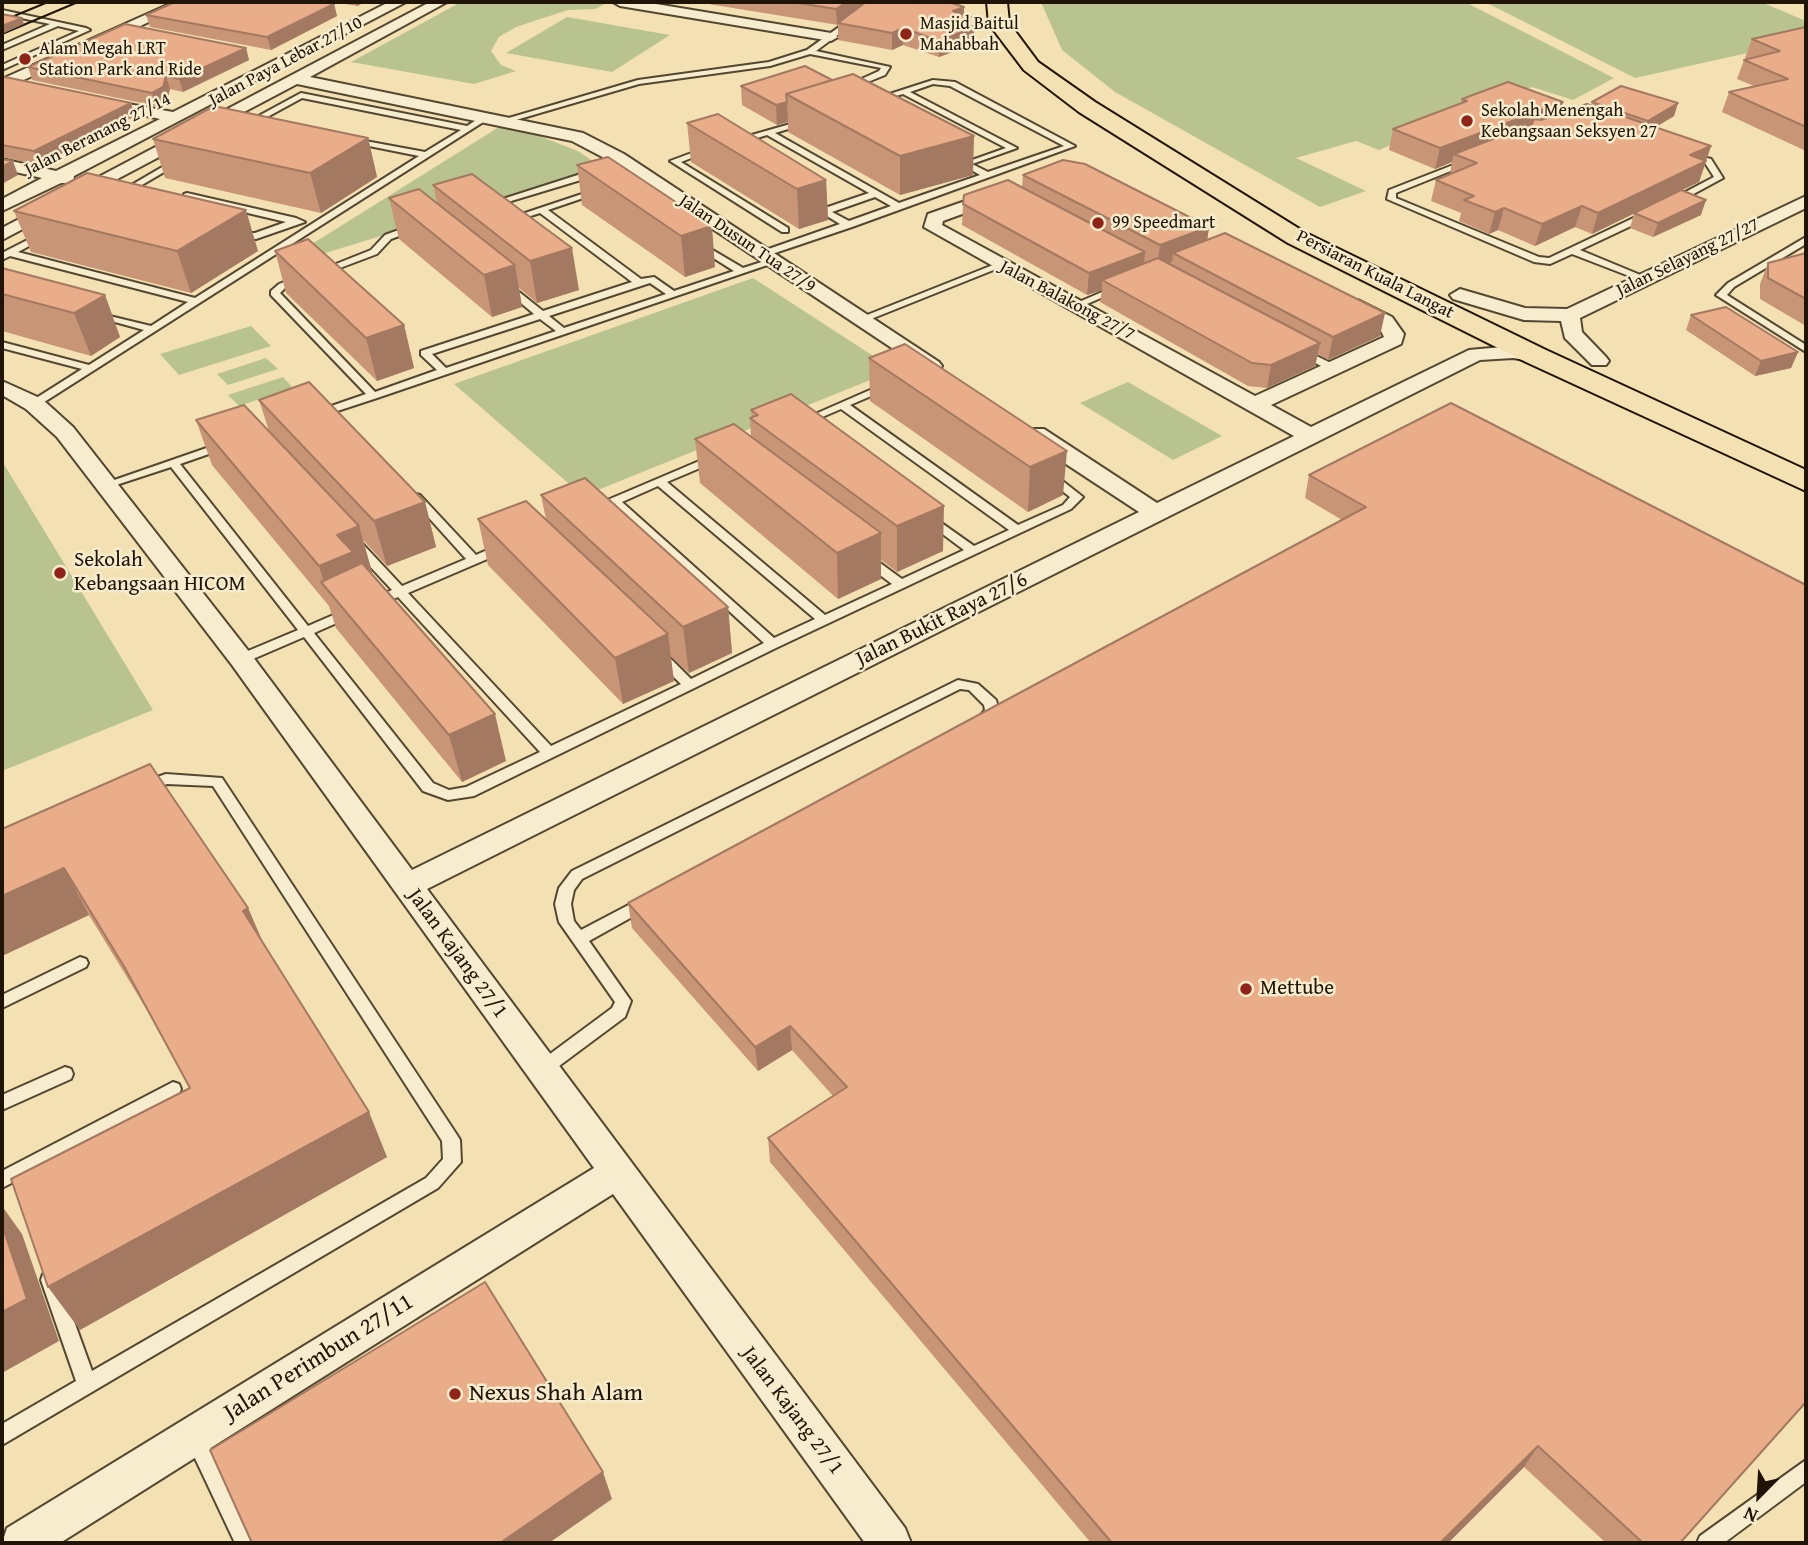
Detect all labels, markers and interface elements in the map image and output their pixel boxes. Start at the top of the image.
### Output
street label: Jalan Paya Lebar 27/10 [206,12,366,112]
place label: Masjid Baitul Mahabbah [920,13,1019,56]
marker: Masjid Baitul Mahabbah [898,26,914,42]
place label: Alam Megah LRT Station Park and Ride [39,38,202,80]
marker: Alam Megah LRT Station Park and Ride [17,51,33,67]
street label: Jalan Beranang 27/14 [21,89,175,181]
place label: Sekolah Menengah Kebangsaan Seksyen 27 [1481,100,1657,142]
marker: Sekolah Menengah Kebangsaan Seksyen 27 [1459,113,1475,129]
street label: Jalan Dusun Tua 27/9 [675,190,819,298]
place label: 99 Speedmart [1112,212,1215,234]
street label: Jalan Selayang 27/27 [1613,214,1763,302]
marker: 99 Speedmart [1090,215,1106,231]
street label: Persiaran Kuala Langat [1293,226,1457,324]
street label: Jalan Balakong 27/7 [996,256,1138,346]
place label: Sekolah Kebangsaan HICOM [74,548,246,598]
marker: Sekolah Kebangsaan HICOM [52,565,68,581]
street label: Jalan Bukit Raya 27/6 [852,568,1032,672]
street label: Jalan Kajang 27/1 [402,884,512,1024]
place label: Mettube [1260,976,1334,1002]
marker: Mettube [1238,981,1254,997]
street label: Jalan Perimbun 27/11 [219,1288,419,1428]
street label: Jalan Kajang 27/1 [736,1342,848,1480]
place label: Nexus Shah Alam [469,1380,643,1408]
marker: Nexus Shah Alam [447,1386,463,1402]
north arrow [1724,1461,1794,1531]
text: N [1739,1500,1762,1531]

